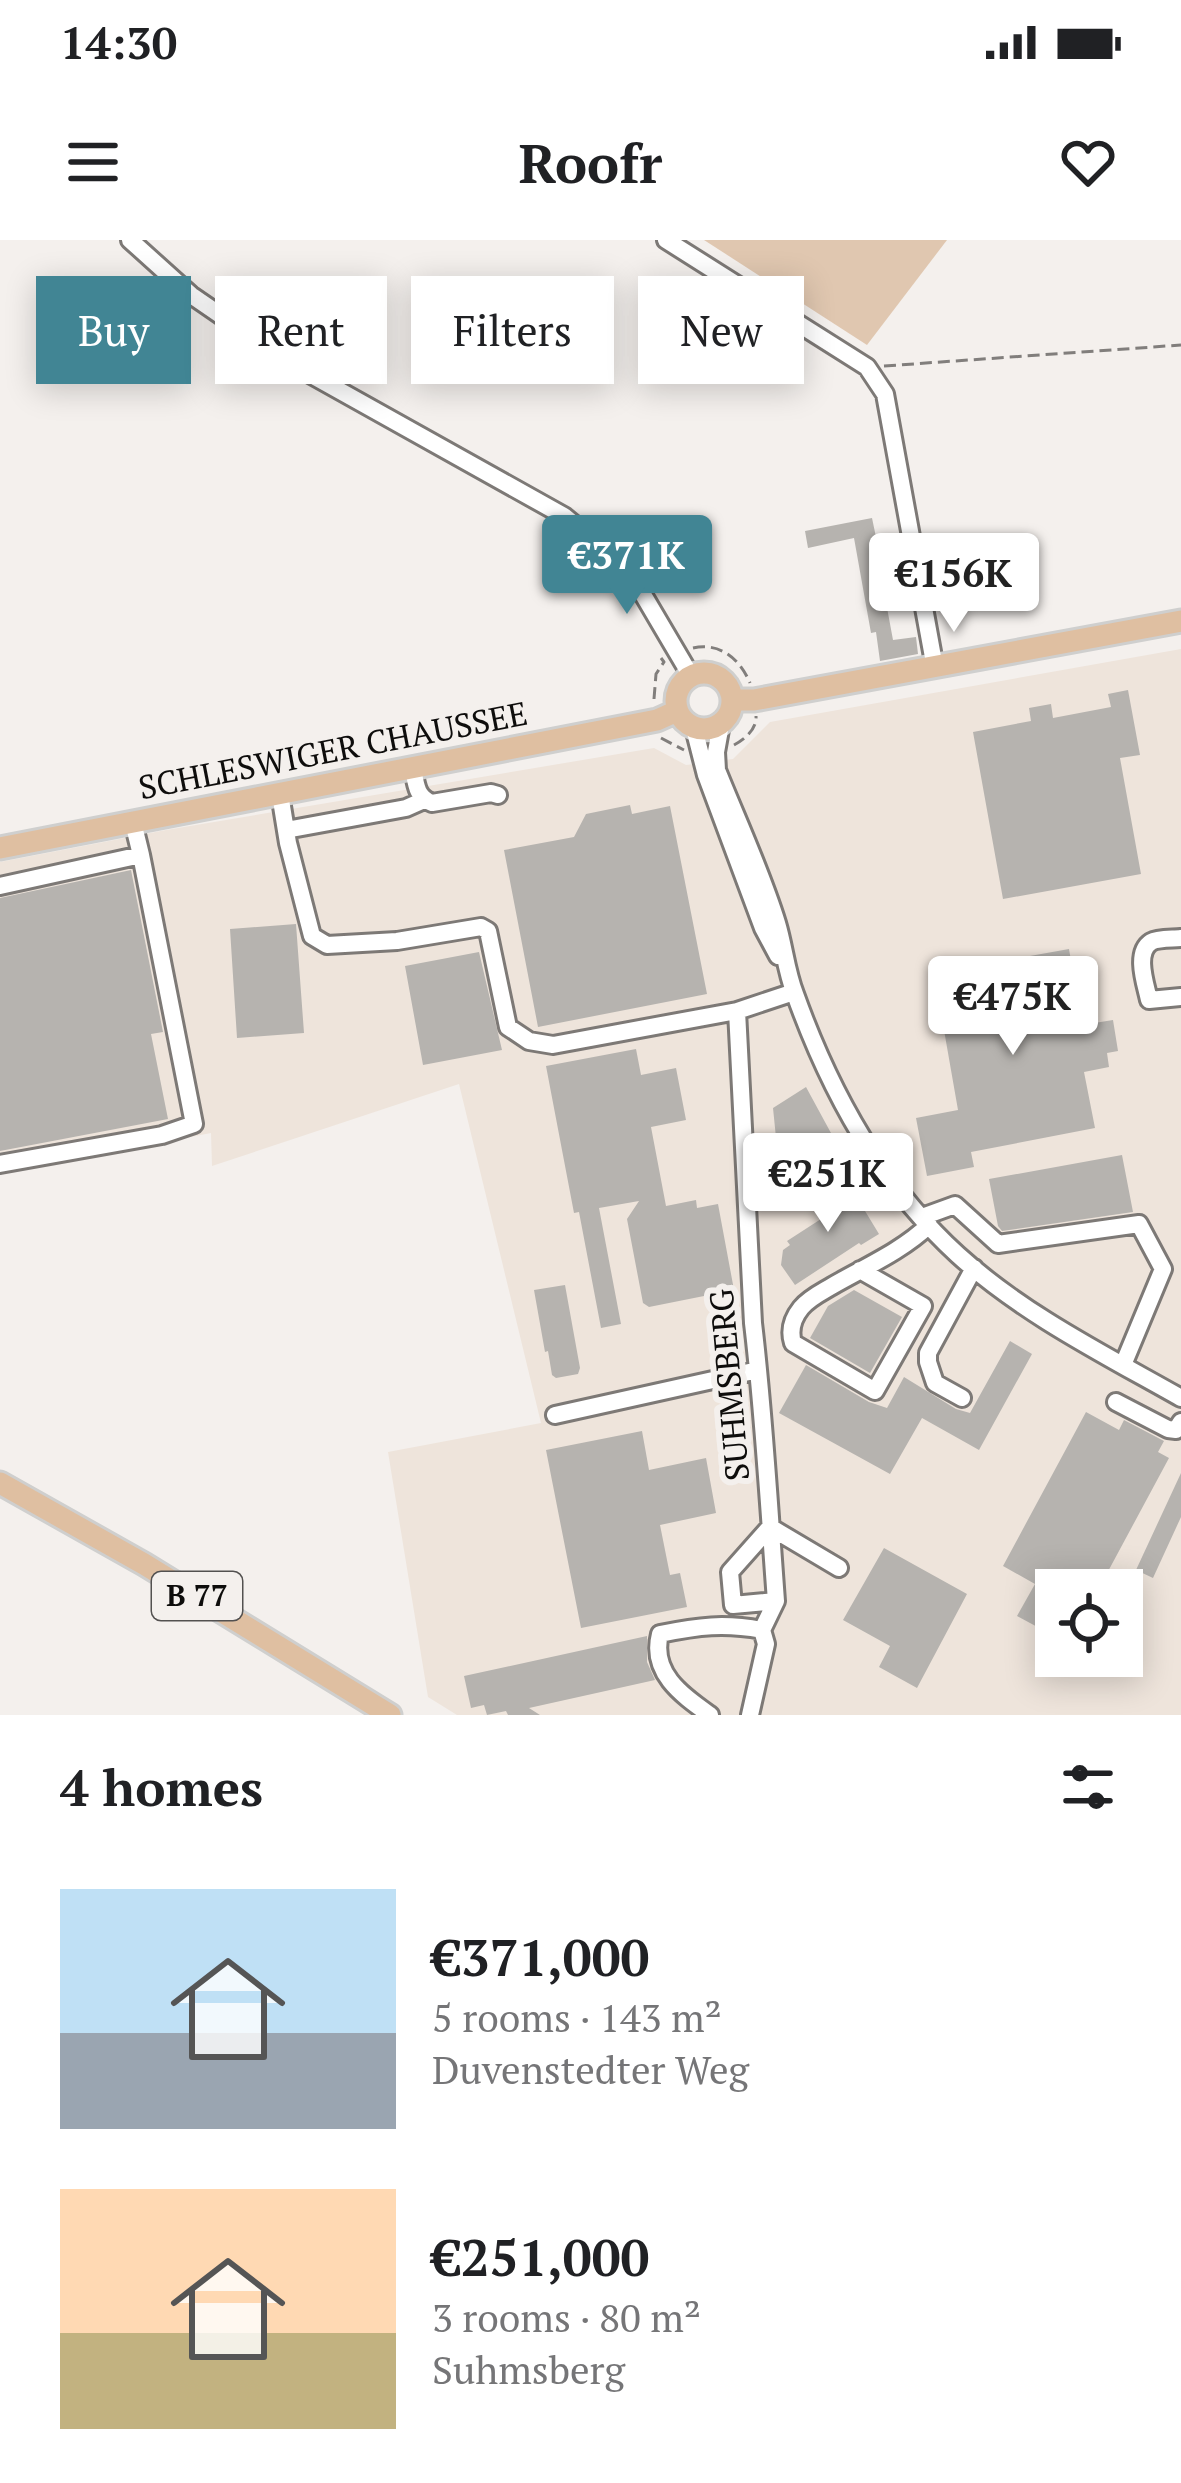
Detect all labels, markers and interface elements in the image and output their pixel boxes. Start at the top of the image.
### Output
text: 14:30 [60,12,177,72]
text: Roofr [519,127,662,198]
icon: menu [60,129,126,195]
icon: heart [1055,129,1121,195]
chip: Buy [36,276,191,384]
chip: Rent [215,276,387,384]
chip: Filters [411,276,614,384]
chip: New [638,276,804,384]
pin: €371K [543,515,711,617]
text: €371K [569,528,685,580]
pin: €156K [870,533,1038,635]
text: €156K [896,546,1012,598]
street label: SCHLESWIGER CHAUSSEE [135,691,531,808]
pin: €475K [929,956,1097,1058]
text: €475K [955,969,1071,1021]
pin: €251K [744,1133,912,1235]
text: €251K [770,1146,886,1198]
street label: SUHMSBERG [699,1287,758,1483]
map controls [1035,1569,1143,1677]
button: locate [1035,1569,1143,1677]
road number: B 77 [152,1572,242,1620]
text: 4 homes [60,1753,263,1821]
icon: filters [1055,1754,1121,1820]
text: €371,000 [432,1923,649,1991]
icon: home [156,1937,300,2081]
text: 5 rooms · 143 m² [432,1991,722,2043]
text: Duvenstedter Weg [432,2043,749,2095]
text: €251,000 [432,2223,649,2291]
icon: home [156,2237,300,2381]
text: 3 rooms · 80 m² [432,2291,701,2343]
text: Suhmsberg [432,2343,625,2395]

